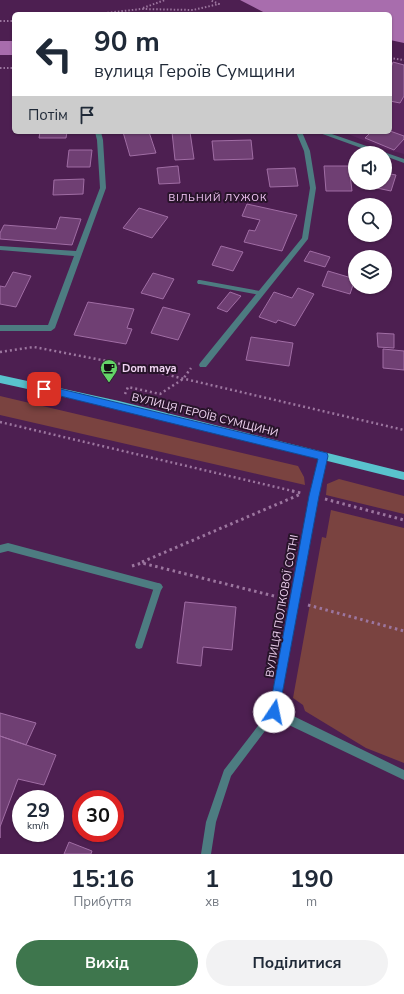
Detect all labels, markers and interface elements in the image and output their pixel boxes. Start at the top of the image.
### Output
text: 90 m [94,23,160,61]
icon: left [28,28,80,80]
text: вулиця Героїв Сумщини [94,59,295,83]
icon: arrive [76,104,98,126]
text: Потім [28,105,68,125]
map controls [348,146,392,294]
button: sound [348,146,392,190]
district label: ВІЛЬНИЙ ЛУЖОК [169,191,267,205]
button: search [348,198,392,242]
button: layers [348,250,392,294]
cafe icon: Dom maya [99,358,119,383]
place label: Dom maya [122,361,177,376]
pin [27,372,61,406]
icon: arrive [33,378,55,400]
street label: ВУЛИЦЯ ГЕРОЇВ СУМЩИНИ [130,390,280,440]
street label: ВУЛИЦЯ ПОЛКОВОЇ СОТНІ [262,534,302,678]
position arrow [253,691,295,733]
speed limit sign: 30 [72,790,124,842]
text: 29 [26,797,50,824]
text: km/h [27,819,49,833]
text: 15:16 [71,863,134,895]
text: 1 [205,863,219,895]
text: 190 [290,863,333,895]
text: Прибуття [73,893,131,911]
text: хв [205,893,219,911]
text: m [306,893,317,911]
button: Вихід [16,940,198,986]
button: Поділитися [206,940,388,986]

